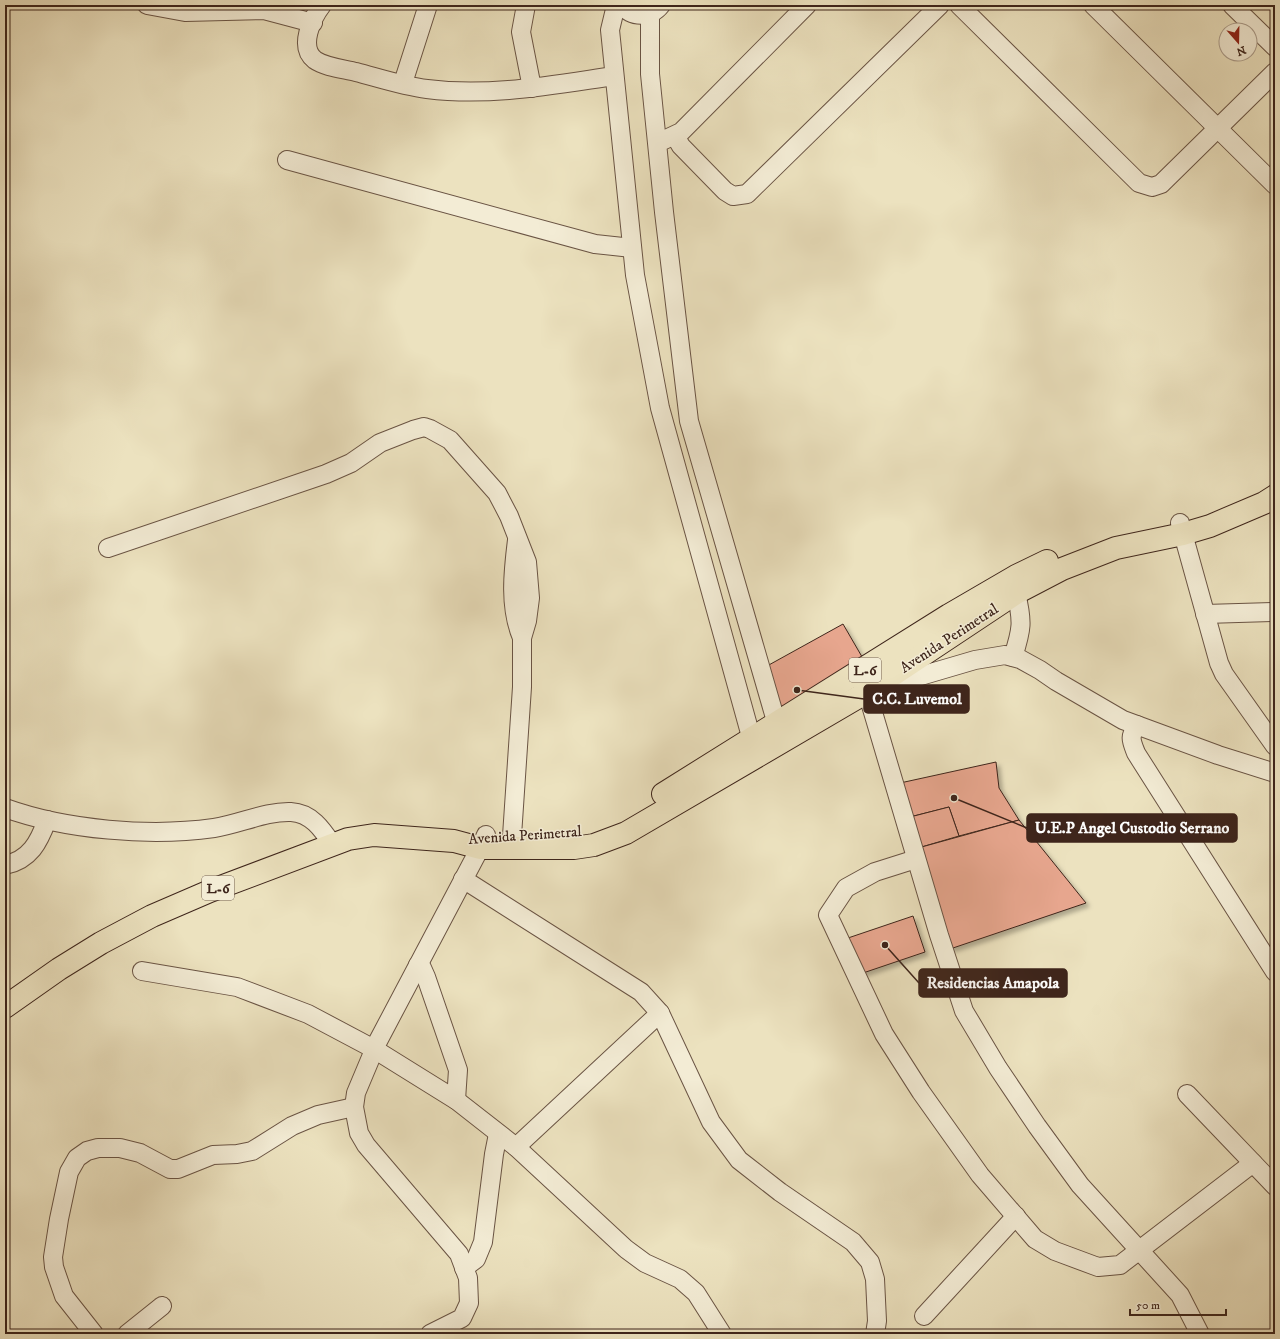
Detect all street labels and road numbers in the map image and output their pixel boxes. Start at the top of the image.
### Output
street label: Avenida Perimetral [896,599,1003,677]
road number: L-6 [849,658,881,682]
street label: Avenida Perimetral [468,822,583,849]
road number: L-6 [202,876,234,900]

